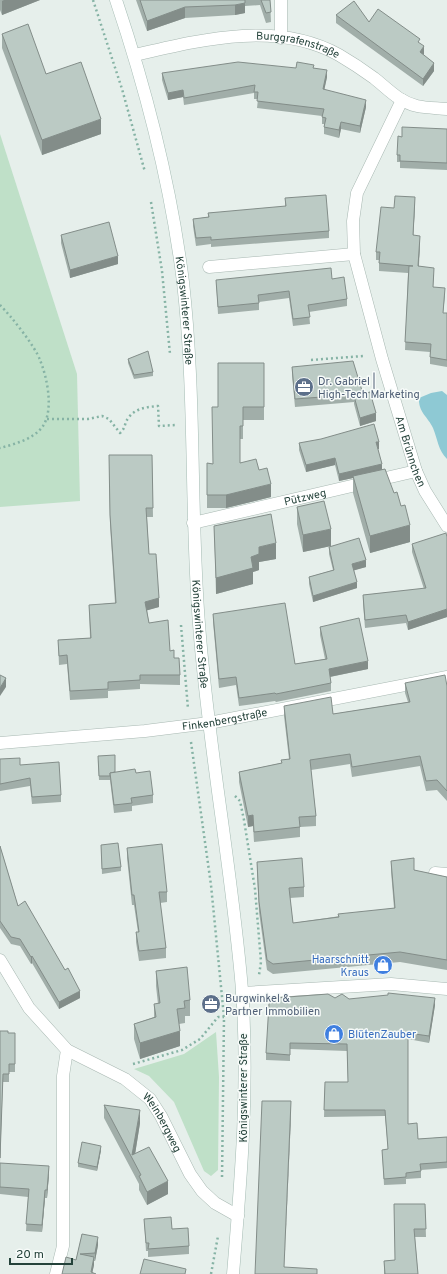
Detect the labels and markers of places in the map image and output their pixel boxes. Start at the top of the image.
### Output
place label: Dr. Gabriel | High-Tech Marketing [318,372,420,402]
office icon: Dr. Gabriel | High-Tech Marketing [293,376,315,398]
place label: Haarschnitt Kraus [312,953,369,980]
shop icon: Haarschnitt Kraus [372,954,394,976]
place label: Burgwinkel & Partner Immobilien [225,992,320,1019]
office icon: Burgwinkel & Partner Immobilien [200,993,222,1015]
shop icon: BlütenZauber [323,1023,345,1045]
place label: BlütenZauber [348,1028,417,1042]

